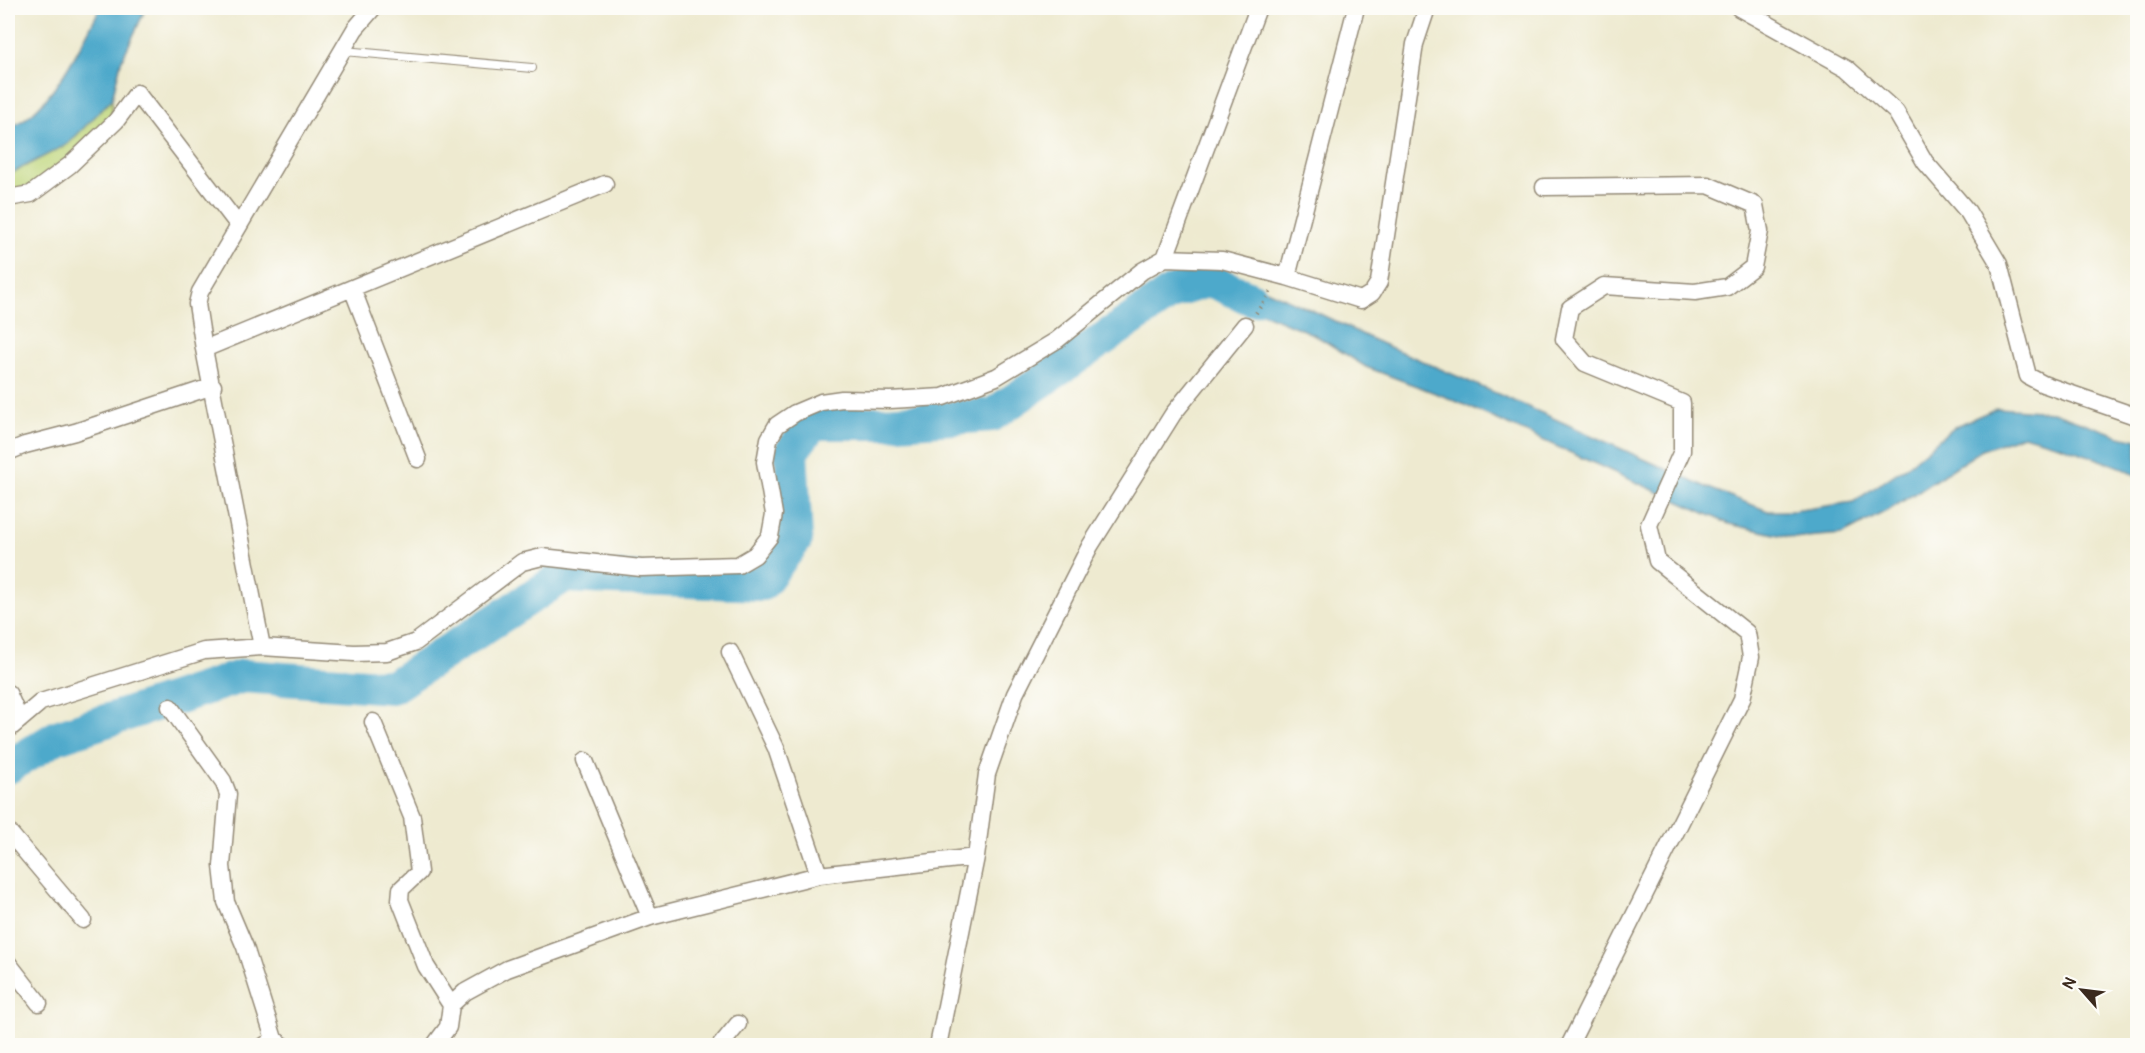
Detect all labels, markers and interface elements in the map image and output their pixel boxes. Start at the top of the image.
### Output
north arrow [2052,960,2112,1020]
text: N [2058,974,2081,993]

